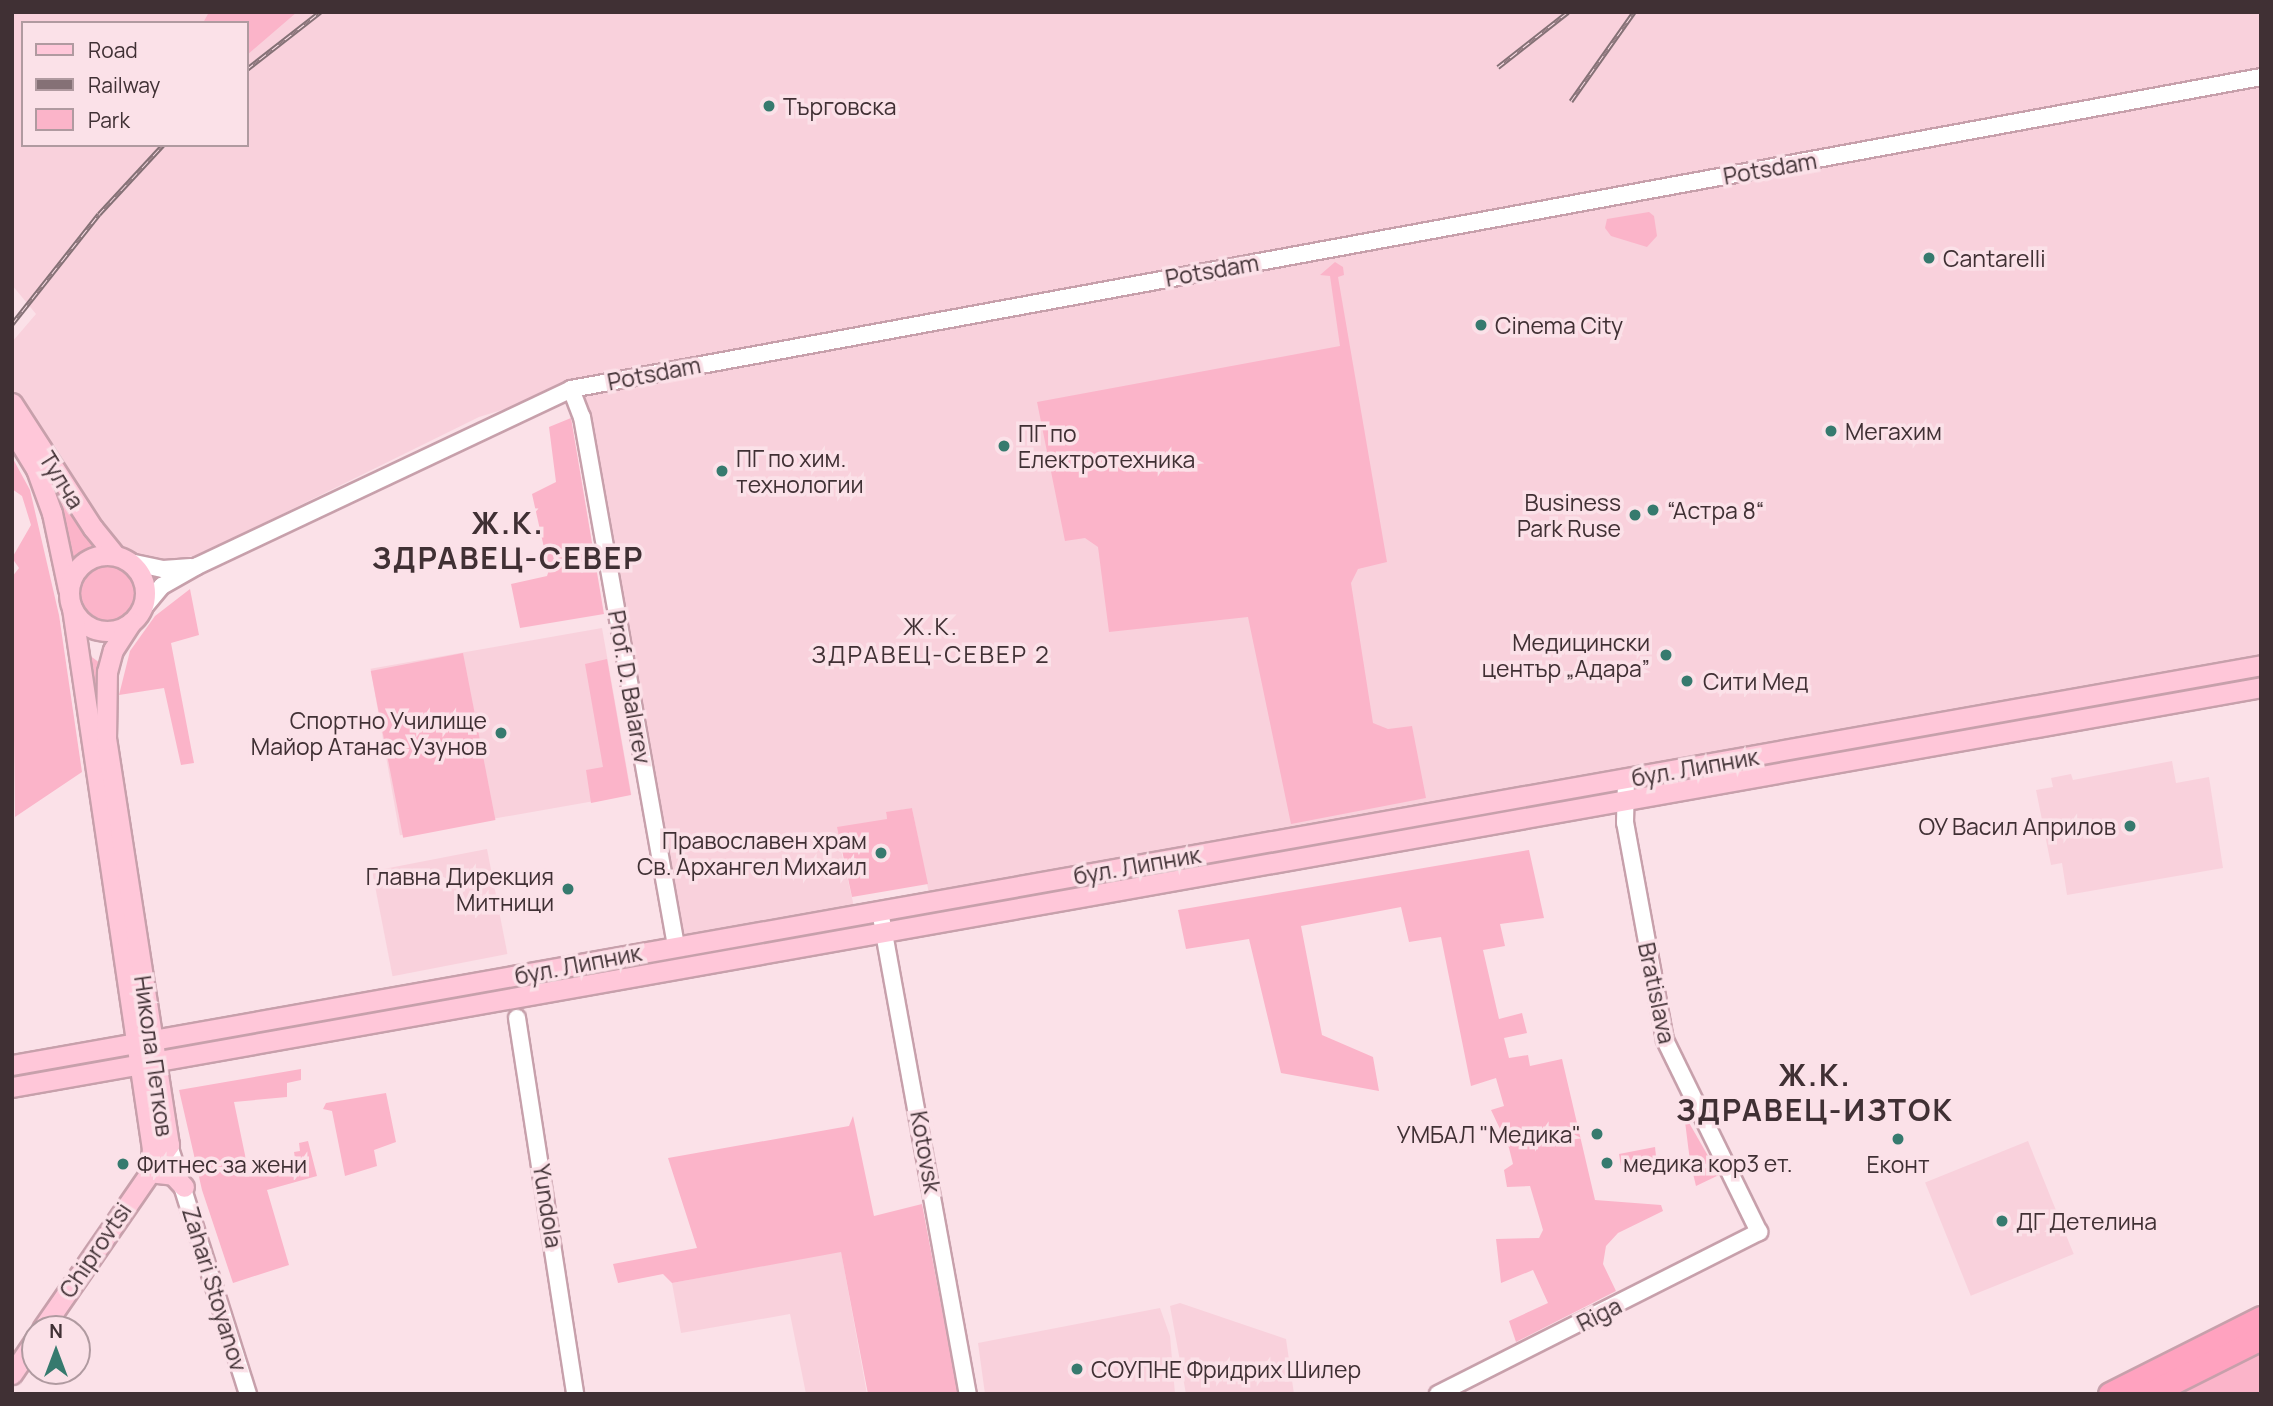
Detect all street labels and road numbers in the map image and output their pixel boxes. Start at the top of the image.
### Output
street label: Potsdam [1721,146,1819,190]
street label: Potsdam [1163,248,1261,292]
street label: Potsdam [605,350,703,396]
street label: Тулча [34,446,90,514]
street label: Prof. D. Balarev [603,608,657,766]
street label: бул. Липник [1629,742,1761,792]
street label: бул. Липник [1071,840,1203,890]
street label: бул. Липник [512,938,644,990]
street label: Bratislava [1633,940,1681,1046]
street label: Никола Петков [129,974,179,1138]
street label: Kotovsk [905,1109,947,1195]
street label: Yundola [528,1162,568,1250]
street label: Chiprovtsi [53,1197,137,1303]
street label: Zahari Stoyanov [177,1203,253,1375]
street label: Riga [1572,1291,1626,1337]

